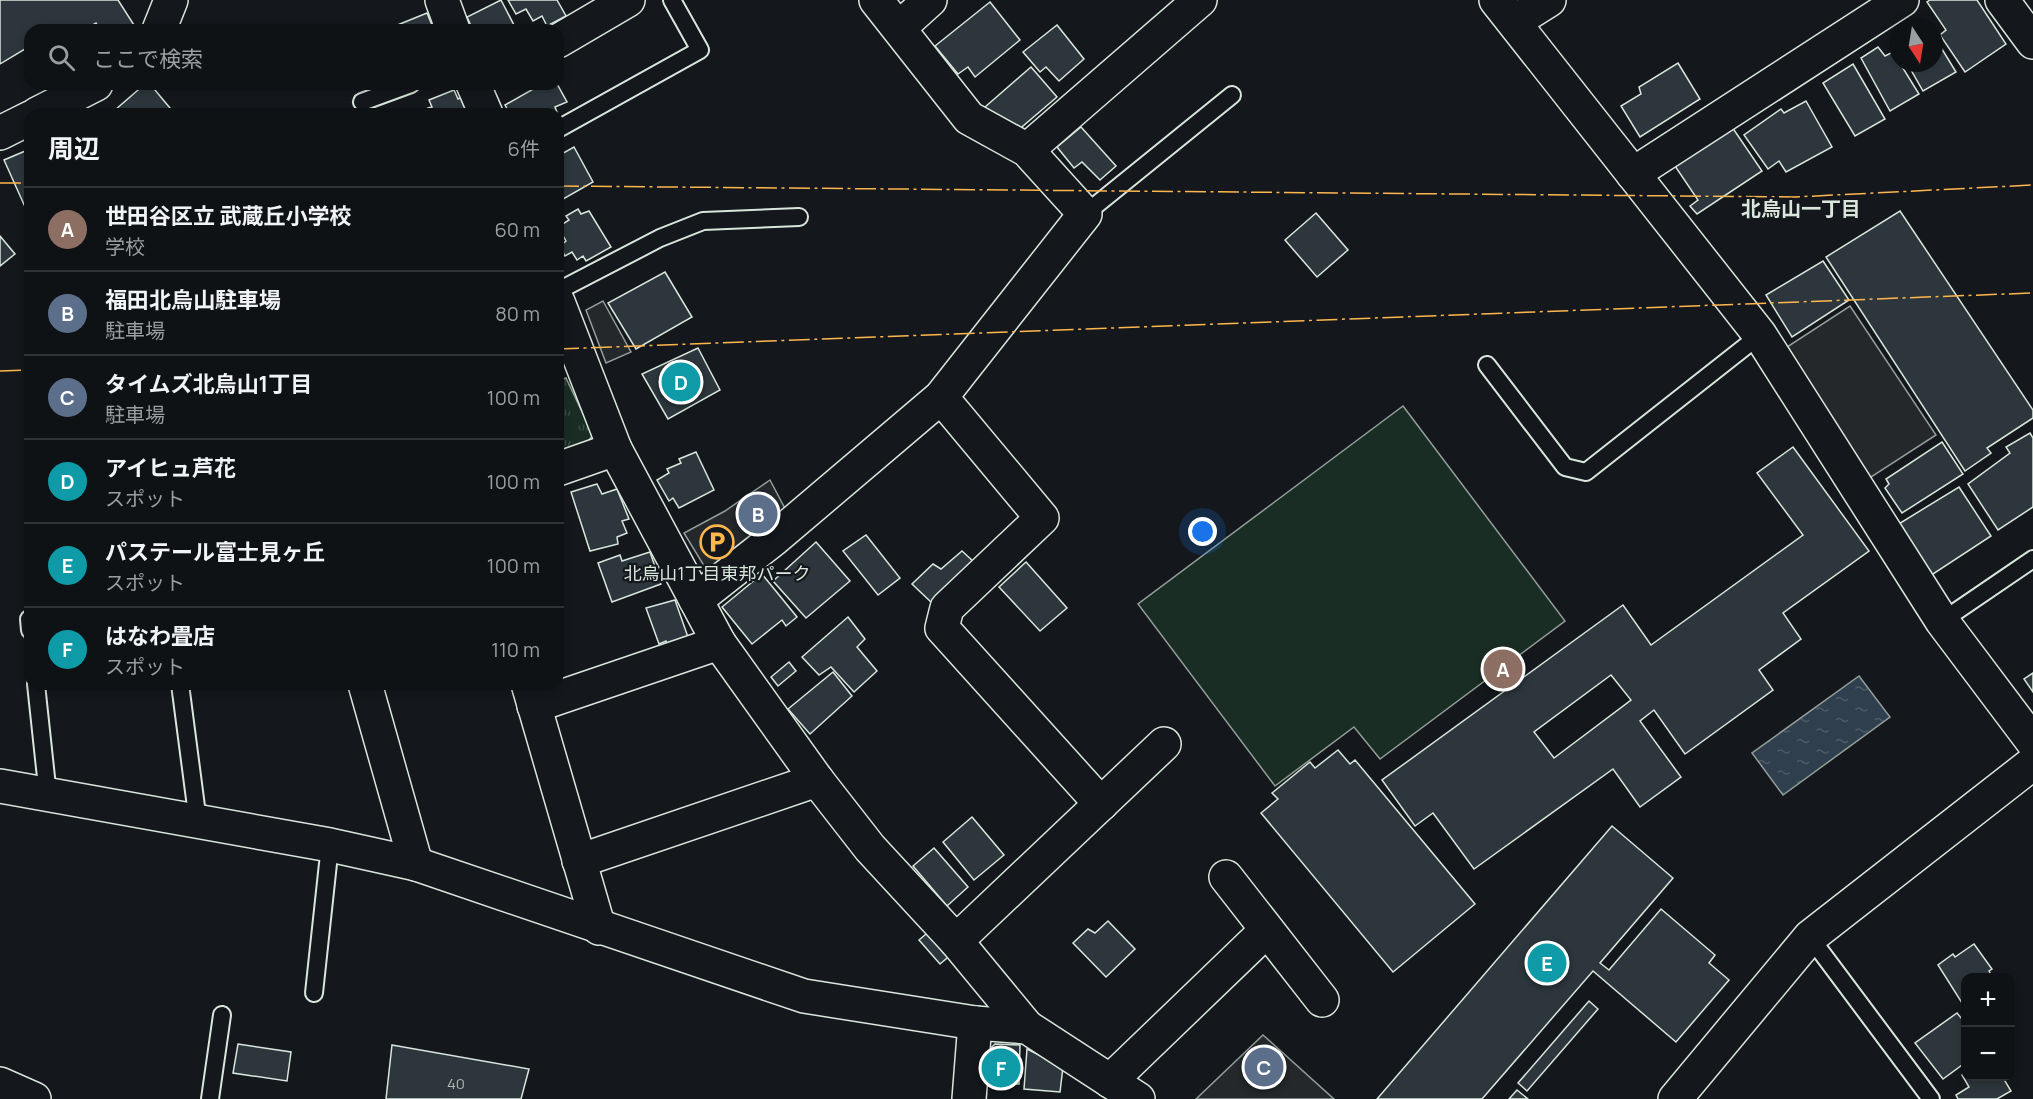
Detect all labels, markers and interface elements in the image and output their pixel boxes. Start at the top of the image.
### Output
north arrow [1889,18,1943,72]
search box [24,24,564,90]
icon: search [45,41,78,74]
text: ここで検索 [93,44,203,74]
text: 周辺 [48,130,100,166]
text: 6件 [508,135,540,162]
district label: 北烏山一丁目 [1741,195,1861,222]
text: 世田谷区立 武蔵丘小学校 [105,201,351,231]
text: A [61,216,74,243]
text: 60 m [494,216,540,243]
text: 学校 [105,233,145,260]
text: 福田北烏山駐車場 [105,285,281,315]
text: B [61,300,74,327]
text: 80 m [495,300,540,327]
text: 駐車場 [105,317,165,344]
pin: D [662,360,700,404]
text: タイムズ北烏山1丁目 [105,369,312,399]
text: C [60,384,75,411]
text: 100 m [487,384,540,411]
text: 駐車場 [105,401,165,428]
text: アイヒュ芦花 [105,453,236,483]
text: D [60,468,75,495]
text: 100 m [487,468,540,495]
text: スポット [105,485,185,512]
pin: B [738,492,777,536]
your location [1188,517,1217,546]
parking icon: 北烏山1丁目東邦パーク [699,524,735,560]
text: パステール富士見ヶ丘 [105,537,325,567]
text: E [62,552,73,579]
text: 100 m [487,552,540,579]
place label: 北烏山1丁目東邦パーク [623,561,811,585]
text: スポット [105,569,185,596]
text: はなわ畳店 [105,621,215,651]
text: F [62,636,73,663]
text: 110 m [491,636,540,663]
pin: A [1484,646,1522,692]
text: スポット [105,653,185,680]
pin: E [1528,940,1566,986]
map controls [1961,973,2015,1081]
button: + [1961,973,2015,1027]
button: − [1961,1027,2015,1081]
pin: C [1244,1044,1284,1090]
pin: F [982,1046,1020,1090]
house number: 40 [447,1073,465,1094]

